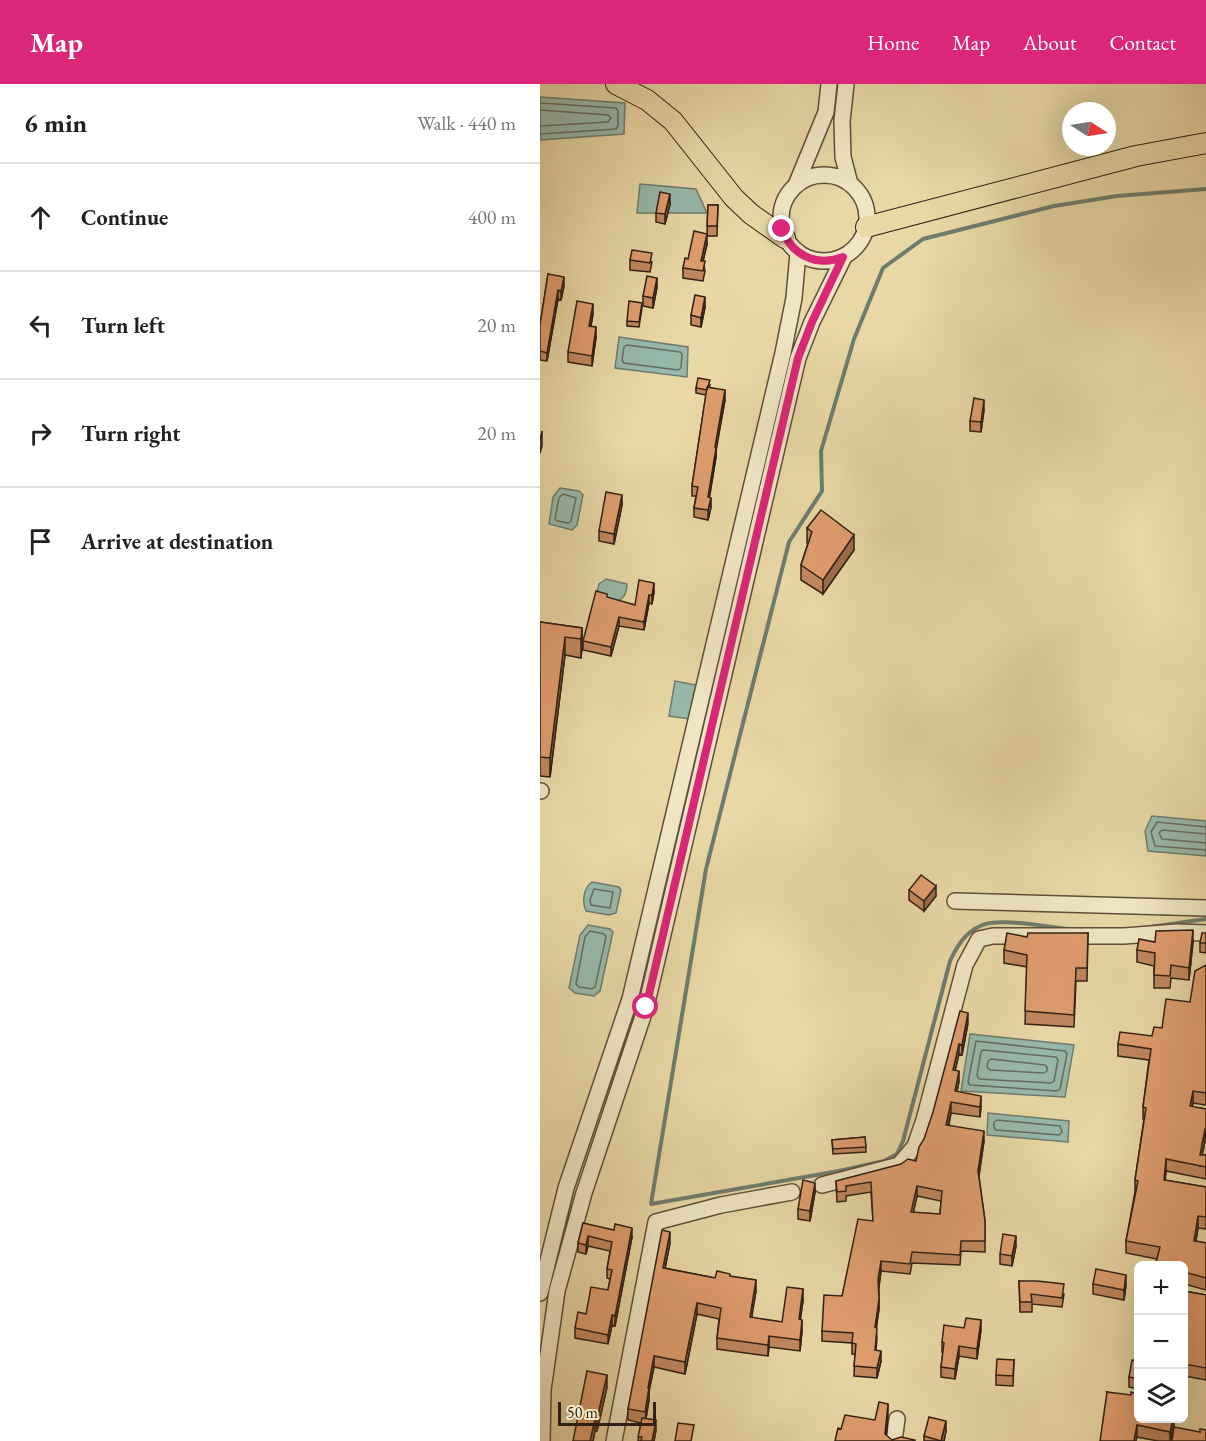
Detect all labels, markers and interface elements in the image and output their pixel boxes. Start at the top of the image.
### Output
text: Map [30,24,83,60]
text: Home [867,29,919,56]
text: Map [952,29,990,56]
text: About [1023,29,1076,56]
text: Contact [1109,29,1176,56]
north arrow [1062,102,1116,156]
text: 6 min [24,106,87,140]
text: Walk · 440 m [417,110,516,136]
icon: ahead [24,201,57,234]
text: Continue [81,203,168,232]
text: 400 m [468,204,516,230]
route end [768,215,794,241]
icon: left [24,309,57,342]
text: Turn left [81,311,165,340]
text: 20 m [477,312,516,338]
icon: right [24,417,57,450]
text: Turn right [81,419,180,448]
text: 20 m [477,420,516,446]
icon: arrive [24,525,57,558]
text: Arrive at destination [81,527,273,556]
route start [632,993,658,1019]
map controls [1134,1261,1188,1423]
button: + [1134,1261,1188,1315]
button: − [1134,1315,1188,1369]
button: layers [1134,1369,1188,1423]
scale bar [558,1399,656,1426]
text: 50 m [567,1402,598,1423]

